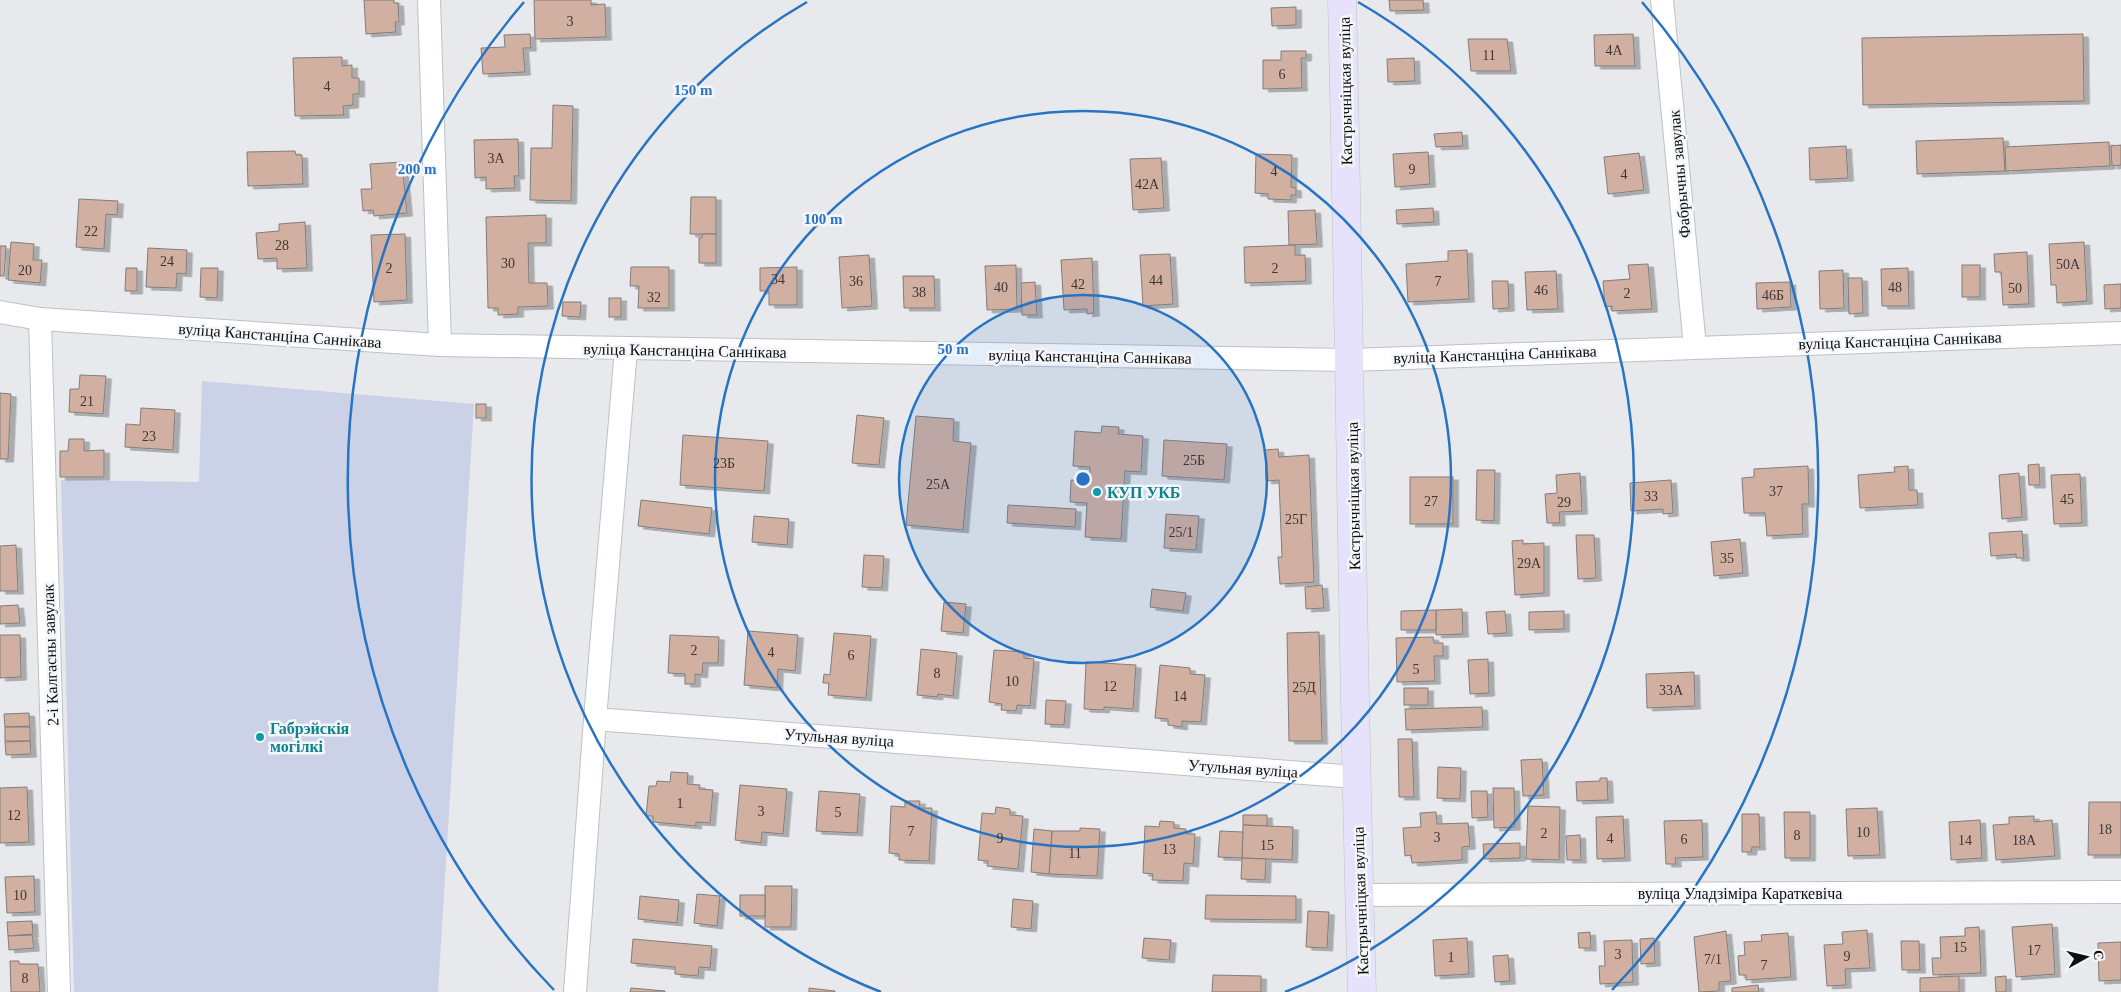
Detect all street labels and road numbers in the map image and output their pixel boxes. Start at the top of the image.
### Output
street label: Кастрычніцкая вуліца [1336,17,1356,165]
street label: Фабрычны завулак [1665,109,1695,239]
street label: вуліца Канстанціна Саннікава [178,320,382,352]
street label: вуліца Канстанціна Саннікава [1798,328,2002,354]
street label: вуліца Канстанціна Саннікава [583,340,787,362]
street label: вуліца Канстанціна Саннікава [1393,342,1597,368]
street label: вуліца Канстанціна Саннікава [988,346,1192,368]
street label: Кастрычніцкая вуліца [1344,422,1364,570]
street label: 2-і Калгасны завулак [40,583,62,726]
street label: Утульная вуліца [783,725,894,751]
street label: Утульная вуліца [1187,756,1298,782]
street label: Кастрычніцкая вуліца [1349,826,1373,976]
street label: вуліца Уладзіміра Караткевіча [1638,885,1842,903]

